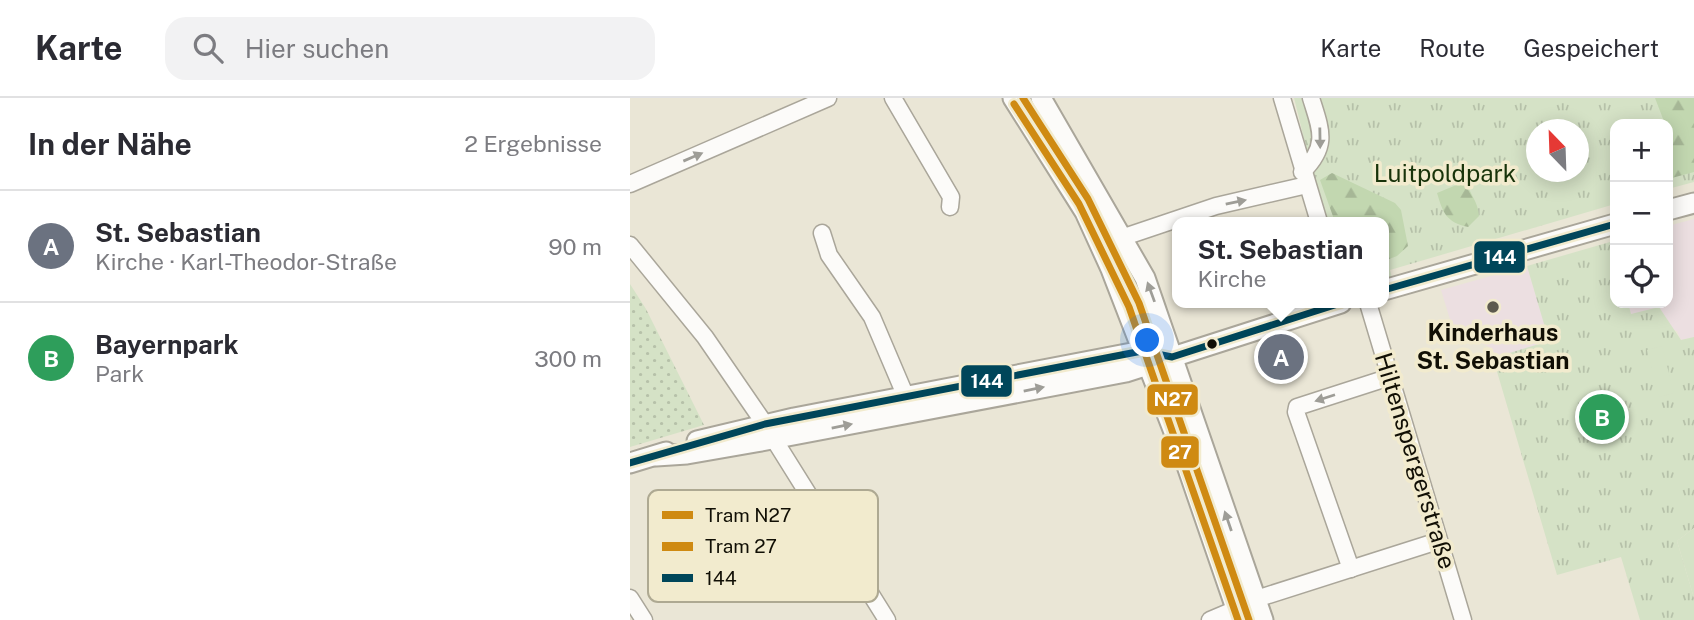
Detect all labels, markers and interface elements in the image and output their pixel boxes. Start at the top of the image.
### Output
search box [165,17,655,80]
text: Karte [35,29,123,67]
icon: search [189,29,227,67]
text: Hier suchen [245,33,389,64]
text: Karte [1320,34,1381,62]
text: Route [1419,34,1485,62]
text: Gespeichert [1523,34,1659,62]
north arrow [1526,119,1589,182]
map controls [1610,119,1673,308]
button: + [1610,119,1673,182]
text: In der Nähe [28,126,192,162]
one-way arrow [1314,127,1325,149]
text: 2 Ergebnisse [464,130,602,157]
one-way arrow [682,151,703,162]
park label: Luitpoldpark [1374,159,1516,187]
button: − [1610,182,1673,245]
one-way arrow [1225,196,1247,207]
text: St. Sebastian [95,217,261,248]
popup [1172,217,1389,308]
text: A [43,233,59,260]
text: 90 m [548,233,602,260]
text: St. Sebastian [1198,234,1363,265]
line badge: 144 [1473,240,1526,274]
button: locate [1610,245,1673,308]
text: 144 [1483,246,1517,268]
text: Kirche · Karl-Theodor-Straße [95,248,397,275]
text: Kirche [1198,265,1267,292]
one-way arrow [1145,282,1156,303]
marker: Kinderhaus St. Sebastian [1485,299,1501,315]
place label: Kinderhaus St. Sebastian [1416,318,1570,374]
your location [1130,323,1164,357]
text: Bayernpark [95,329,239,360]
pin: A [1258,331,1304,383]
unlabelled marker [1205,337,1219,351]
text: B [43,345,59,372]
text: 300 m [534,345,602,372]
street label: Hiltenspergerstraße [1370,349,1462,572]
text: Park [95,360,144,387]
line badge: 144 [960,364,1013,398]
text: 144 [970,370,1004,392]
line badge: N27 [1146,383,1199,416]
one-way arrow [1023,384,1045,395]
text: N27 [1154,388,1193,410]
pin: B [1579,391,1625,443]
one-way arrow [1314,394,1335,404]
one-way arrow [831,421,853,432]
line badge: 27 [1160,435,1200,469]
text: 27 [1168,441,1192,463]
legend [648,490,878,602]
text: Tram N27 [705,504,791,526]
one-way arrow [1222,510,1233,531]
text: Tram 27 [705,535,777,557]
text: 144 [705,567,737,589]

